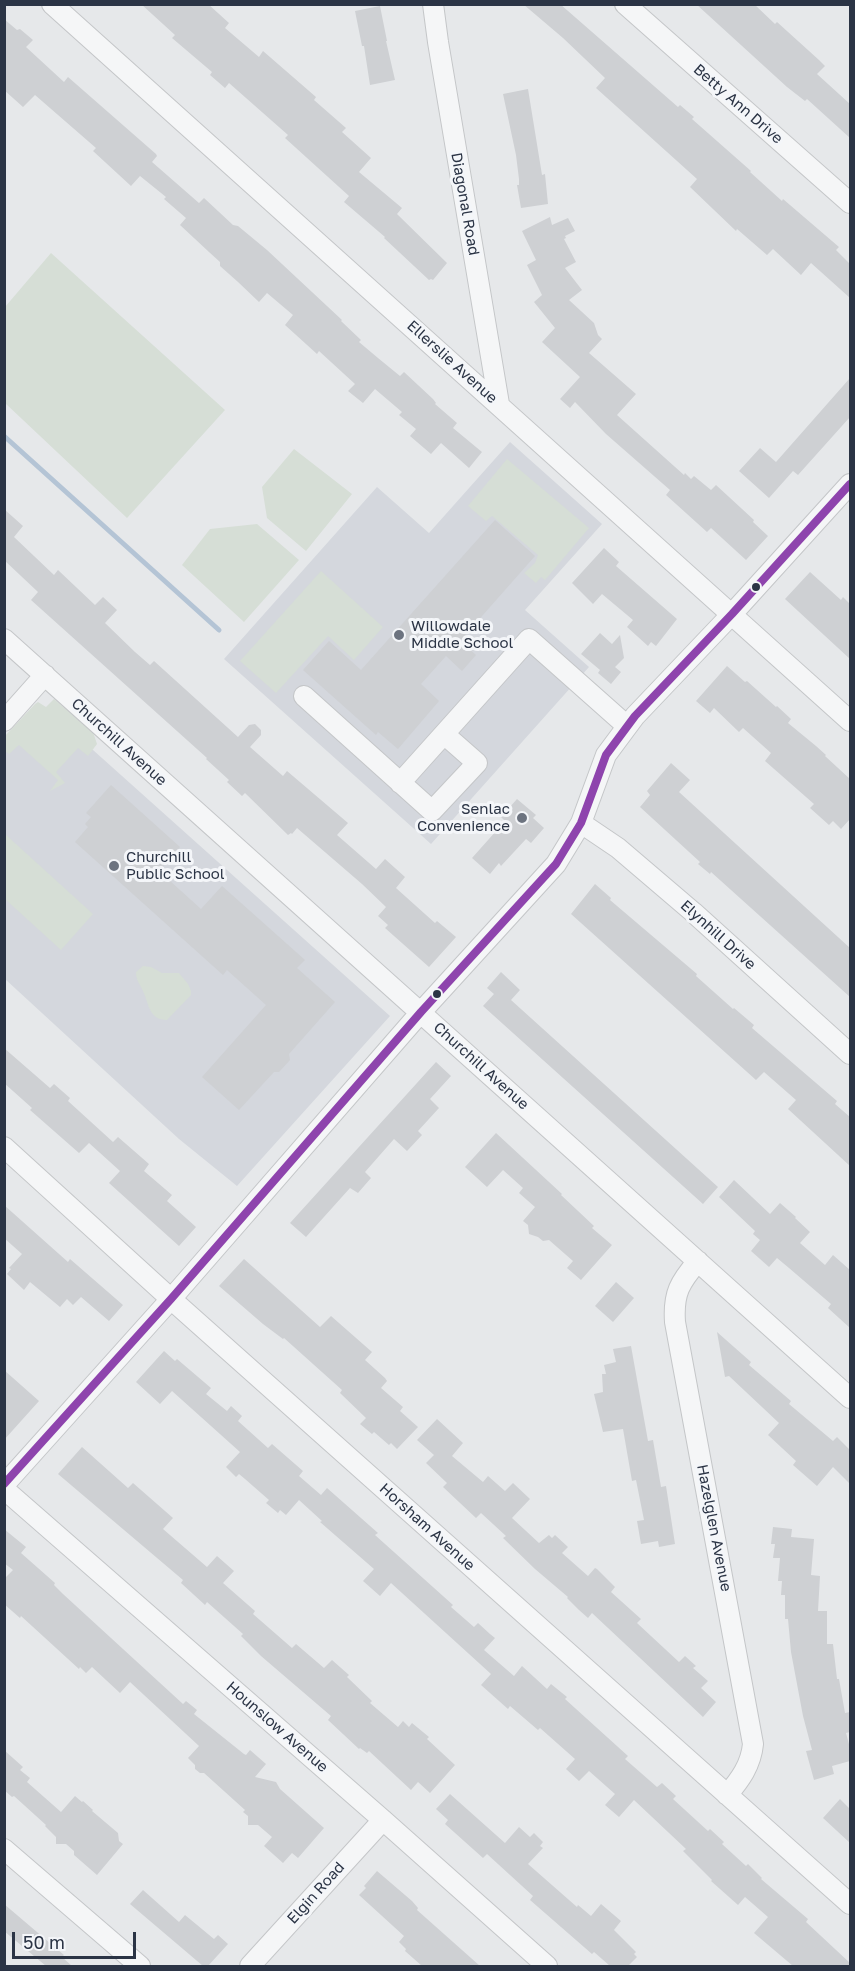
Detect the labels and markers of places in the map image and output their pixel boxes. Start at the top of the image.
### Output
unlabelled marker [750,581,762,593]
place label: Willowdale Middle School [411,617,513,652]
marker: Willowdale Middle School [392,628,406,642]
place label: Senlac Convenience [417,800,510,835]
marker: Senlac Convenience [515,811,529,825]
place label: Churchill Public School [126,848,225,883]
marker: Churchill Public School [107,859,121,873]
unlabelled marker [431,988,443,1000]

